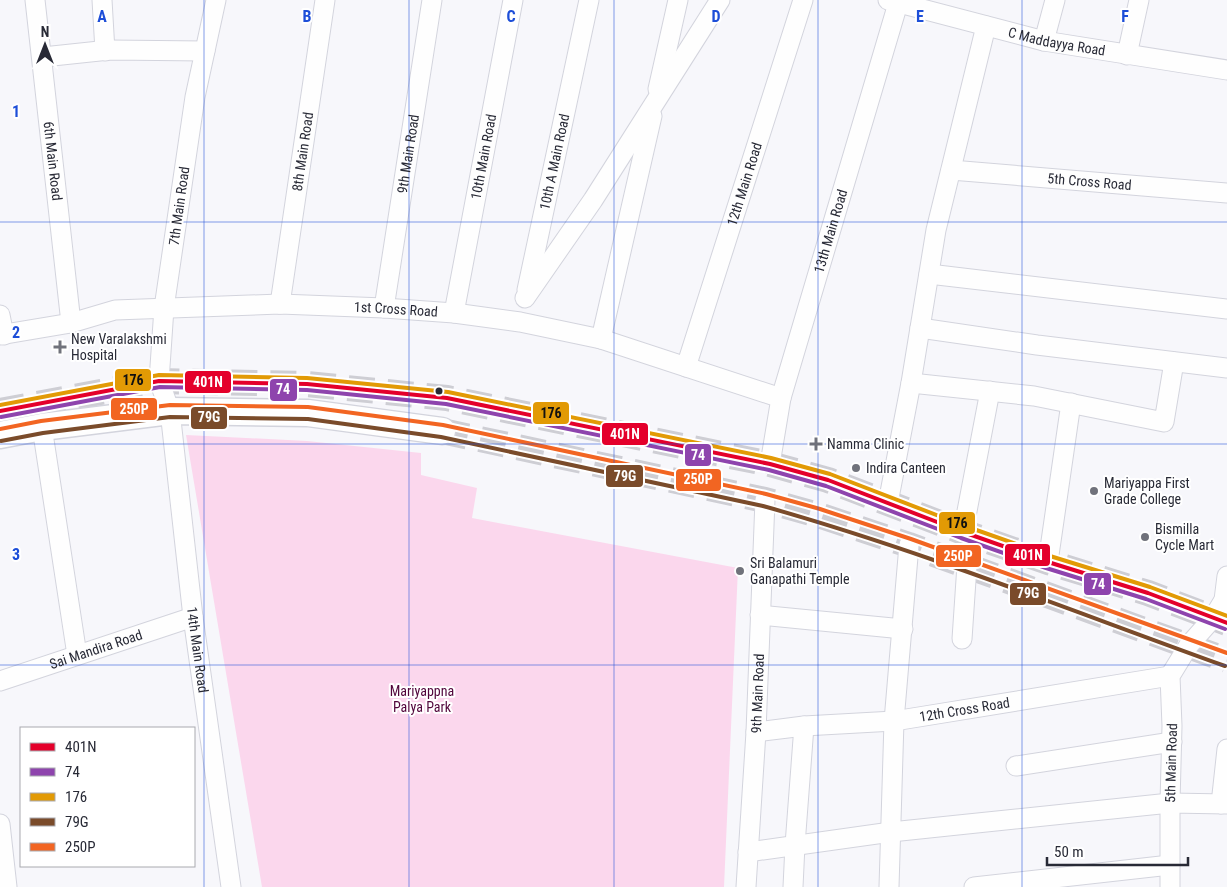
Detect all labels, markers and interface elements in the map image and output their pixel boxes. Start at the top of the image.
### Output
text: A [97,7,107,26]
text: B [303,7,312,26]
text: C [506,7,516,26]
text: D [711,7,721,26]
text: E [916,7,924,26]
text: F [1121,7,1129,26]
north arrow [20,20,70,70]
text: N [41,24,49,40]
street label: C Maddayya Road [1007,24,1107,59]
text: 1 [12,102,20,121]
street label: 8th Main Road [289,111,316,192]
street label: 10th A Main Road [536,112,572,211]
street label: 9th Main Road [394,113,422,194]
street label: 10th Main Road [468,113,499,201]
street label: 6th Main Road [41,121,65,202]
street label: 12th Main Road [724,140,765,228]
street label: 7th Main Road [166,165,192,247]
street label: 5th Cross Road [1047,170,1132,193]
street label: 13th Main Road [811,187,850,275]
street label: 1st Cross Road [354,299,438,320]
text: 2 [12,323,20,342]
place label: New Varalakshmi Hospital [71,331,167,363]
marker: New Varalakshmi Hospital [53,340,67,354]
line badge: 176 [114,368,152,392]
line badge: 401N [184,370,232,394]
text: 176 [122,372,144,388]
text: 401N [193,374,223,390]
line badge: 74 [269,378,298,402]
text: 74 [276,381,290,397]
unlabelled marker [434,386,444,396]
line badge: 250P [110,397,158,421]
text: 250P [119,401,149,417]
line badge: 176 [532,401,570,425]
text: 176 [540,405,562,421]
line badge: 79G [190,406,228,430]
text: 79G [198,409,220,425]
line badge: 401N [601,422,649,446]
text: 401N [610,426,640,442]
place label: Namma Clinic [827,436,904,452]
marker: Namma Clinic [809,437,823,451]
line badge: 74 [684,443,712,467]
text: 74 [691,447,705,463]
place label: Indira Canteen [866,460,946,476]
marker: Indira Canteen [850,462,862,474]
line badge: 79G [605,464,644,488]
text: 79G [614,468,636,484]
line badge: 250P [675,468,722,492]
text: 250P [683,471,713,487]
place label: Mariyappa First Grade College [1104,475,1190,507]
marker: Mariyappa First Grade College [1088,485,1100,497]
line badge: 176 [938,511,976,535]
text: 176 [946,515,968,531]
place label: Bismilla Cycle Mart [1155,521,1214,553]
marker: Bismilla Cycle Mart [1139,531,1151,543]
line badge: 401N [1004,543,1051,567]
line badge: 250P [935,544,982,568]
text: 3 [12,545,20,564]
text: 401N [1013,547,1043,563]
text: 250P [943,548,973,564]
place label: Sri Balamuri Ganapathi Temple [750,555,850,587]
marker: Sri Balamuri Ganapathi Temple [734,565,746,577]
line badge: 74 [1083,572,1112,596]
text: 74 [1091,576,1105,592]
line badge: 79G [1009,582,1047,606]
text: 79G [1017,585,1039,601]
street label: 14th Main Road [184,606,212,694]
street label: Sai Mandira Road [47,626,144,672]
street label: 9th Main Road [748,653,767,733]
park label: Mariyappna Palya Park [390,683,454,715]
street label: 12th Cross Road [918,694,1011,725]
street label: 5th Main Road [1162,723,1180,803]
legend [20,727,195,867]
text: 401N [65,738,97,756]
text: 74 [65,763,80,781]
text: 176 [65,788,87,806]
text: 79G [65,813,89,831]
scale bar [1047,834,1188,866]
text: 250P [65,838,96,856]
text: 50 m [1054,843,1084,861]

